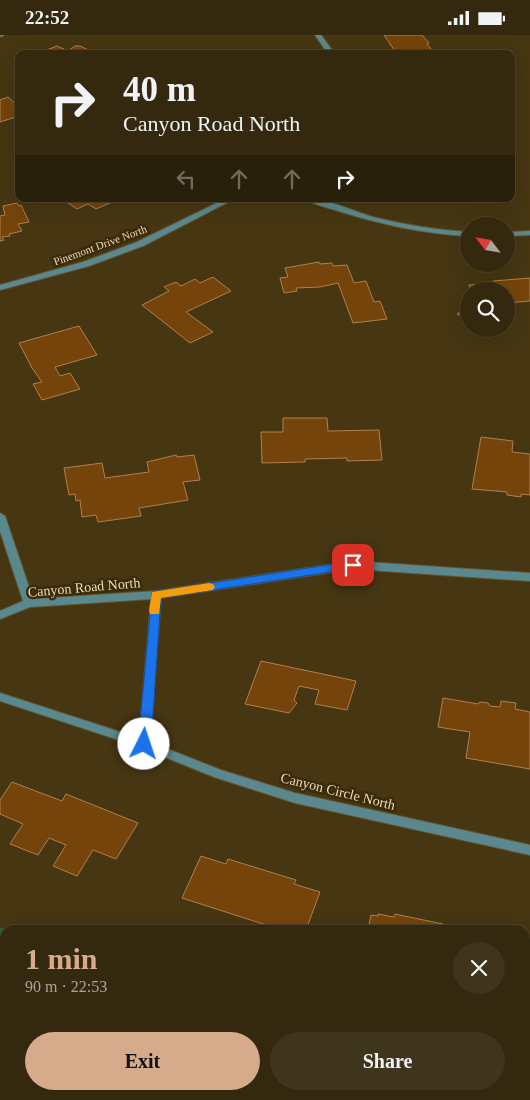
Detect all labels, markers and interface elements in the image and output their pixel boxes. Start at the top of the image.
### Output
text: 22:52 [25,7,69,28]
icon: right [40,70,105,135]
text: 40 m [123,70,196,109]
text: Canyon Road North [123,111,300,136]
icon: left [172,165,200,193]
icon: ahead [225,165,253,193]
icon: ahead [278,165,306,193]
icon: right [331,165,359,193]
north arrow [460,217,515,273]
map controls [460,217,515,337]
street label: Pinemont Drive North [52,222,149,267]
button: search [460,282,515,337]
pin [332,544,374,586]
icon: arrive [339,551,367,579]
street label: Canyon Road North [27,575,141,600]
position arrow [117,717,169,769]
street label: Canyon Circle North [279,770,397,813]
text: 1 min [25,942,98,975]
button: close [453,942,505,994]
text: 90 m · 22:53 [25,978,107,995]
button: Exit [25,1032,260,1090]
button: Share [270,1032,505,1090]

